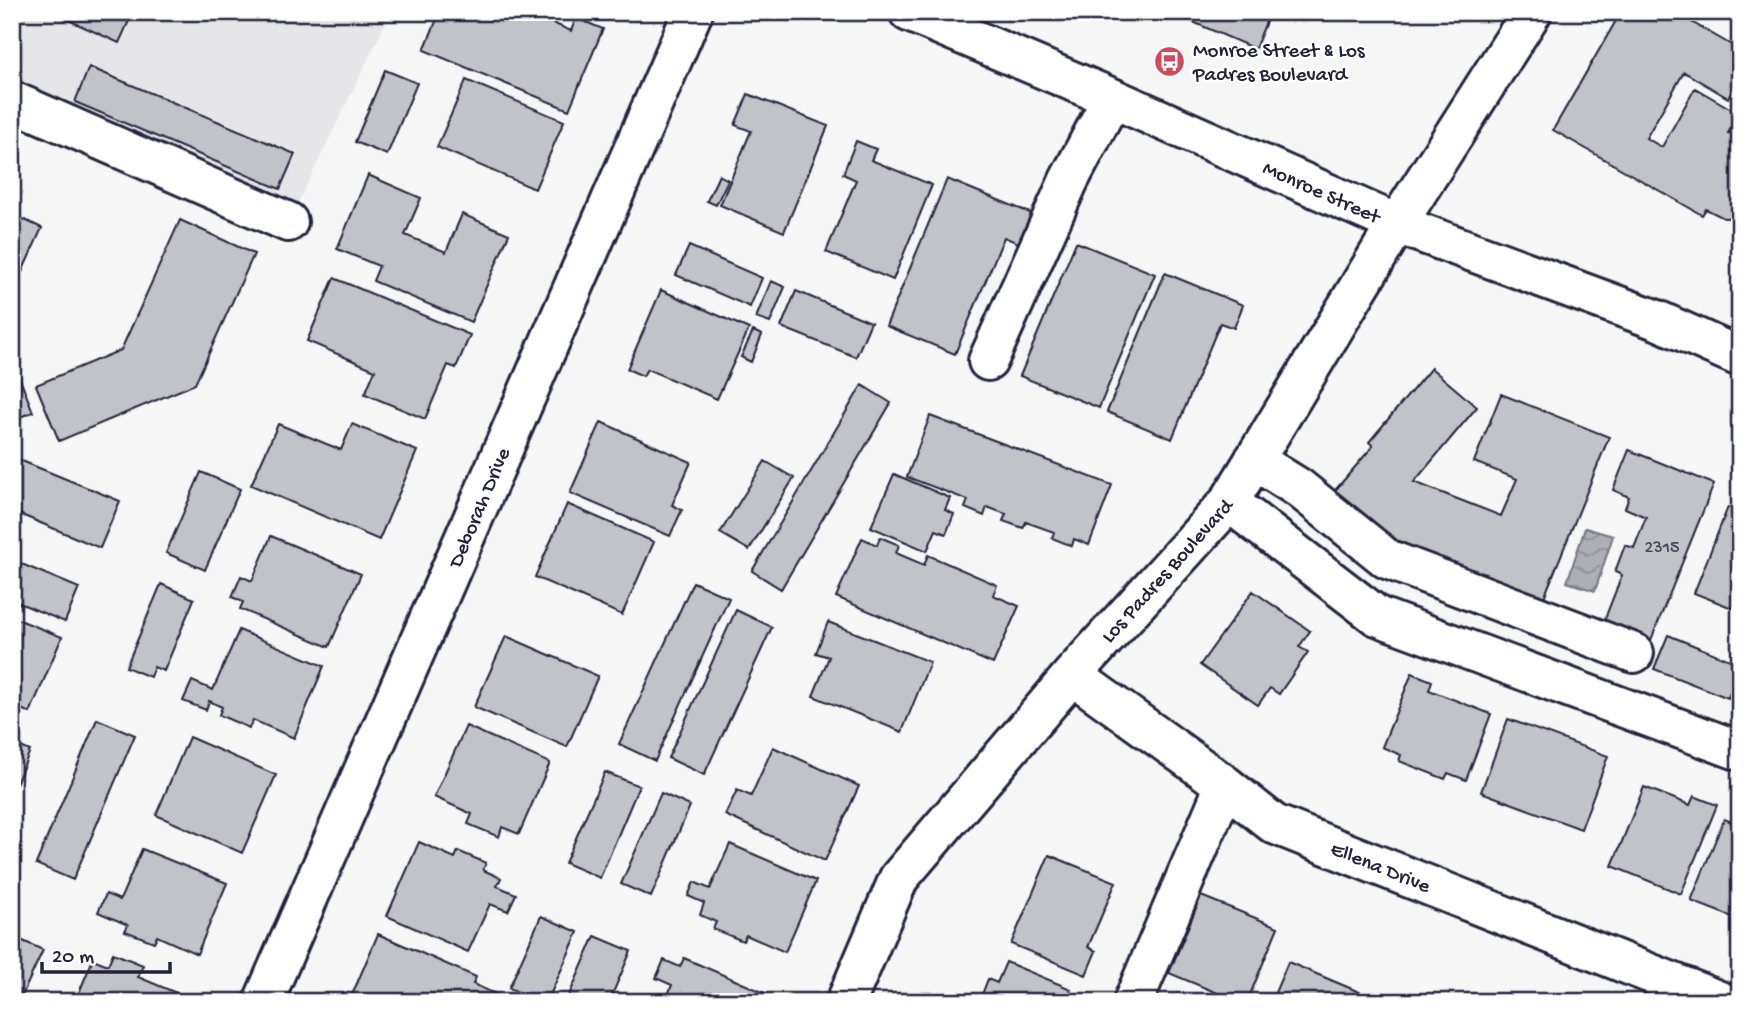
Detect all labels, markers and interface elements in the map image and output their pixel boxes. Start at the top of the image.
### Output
place label: Monroe Street & Los Padres Boulevard [1192,40,1366,89]
bus stop icon: Monroe Street & Los Padres Boulevard [1153,44,1187,78]
street label: Monroe Street [1258,157,1385,232]
street label: Deborah Drive [444,444,518,574]
street label: Los Padres Boulevard [1097,494,1241,650]
house number: 2315 [1645,538,1679,559]
street label: Ellena Drive [1326,838,1434,901]
scale bar [42,930,170,974]
text: 20 m [52,946,94,971]

